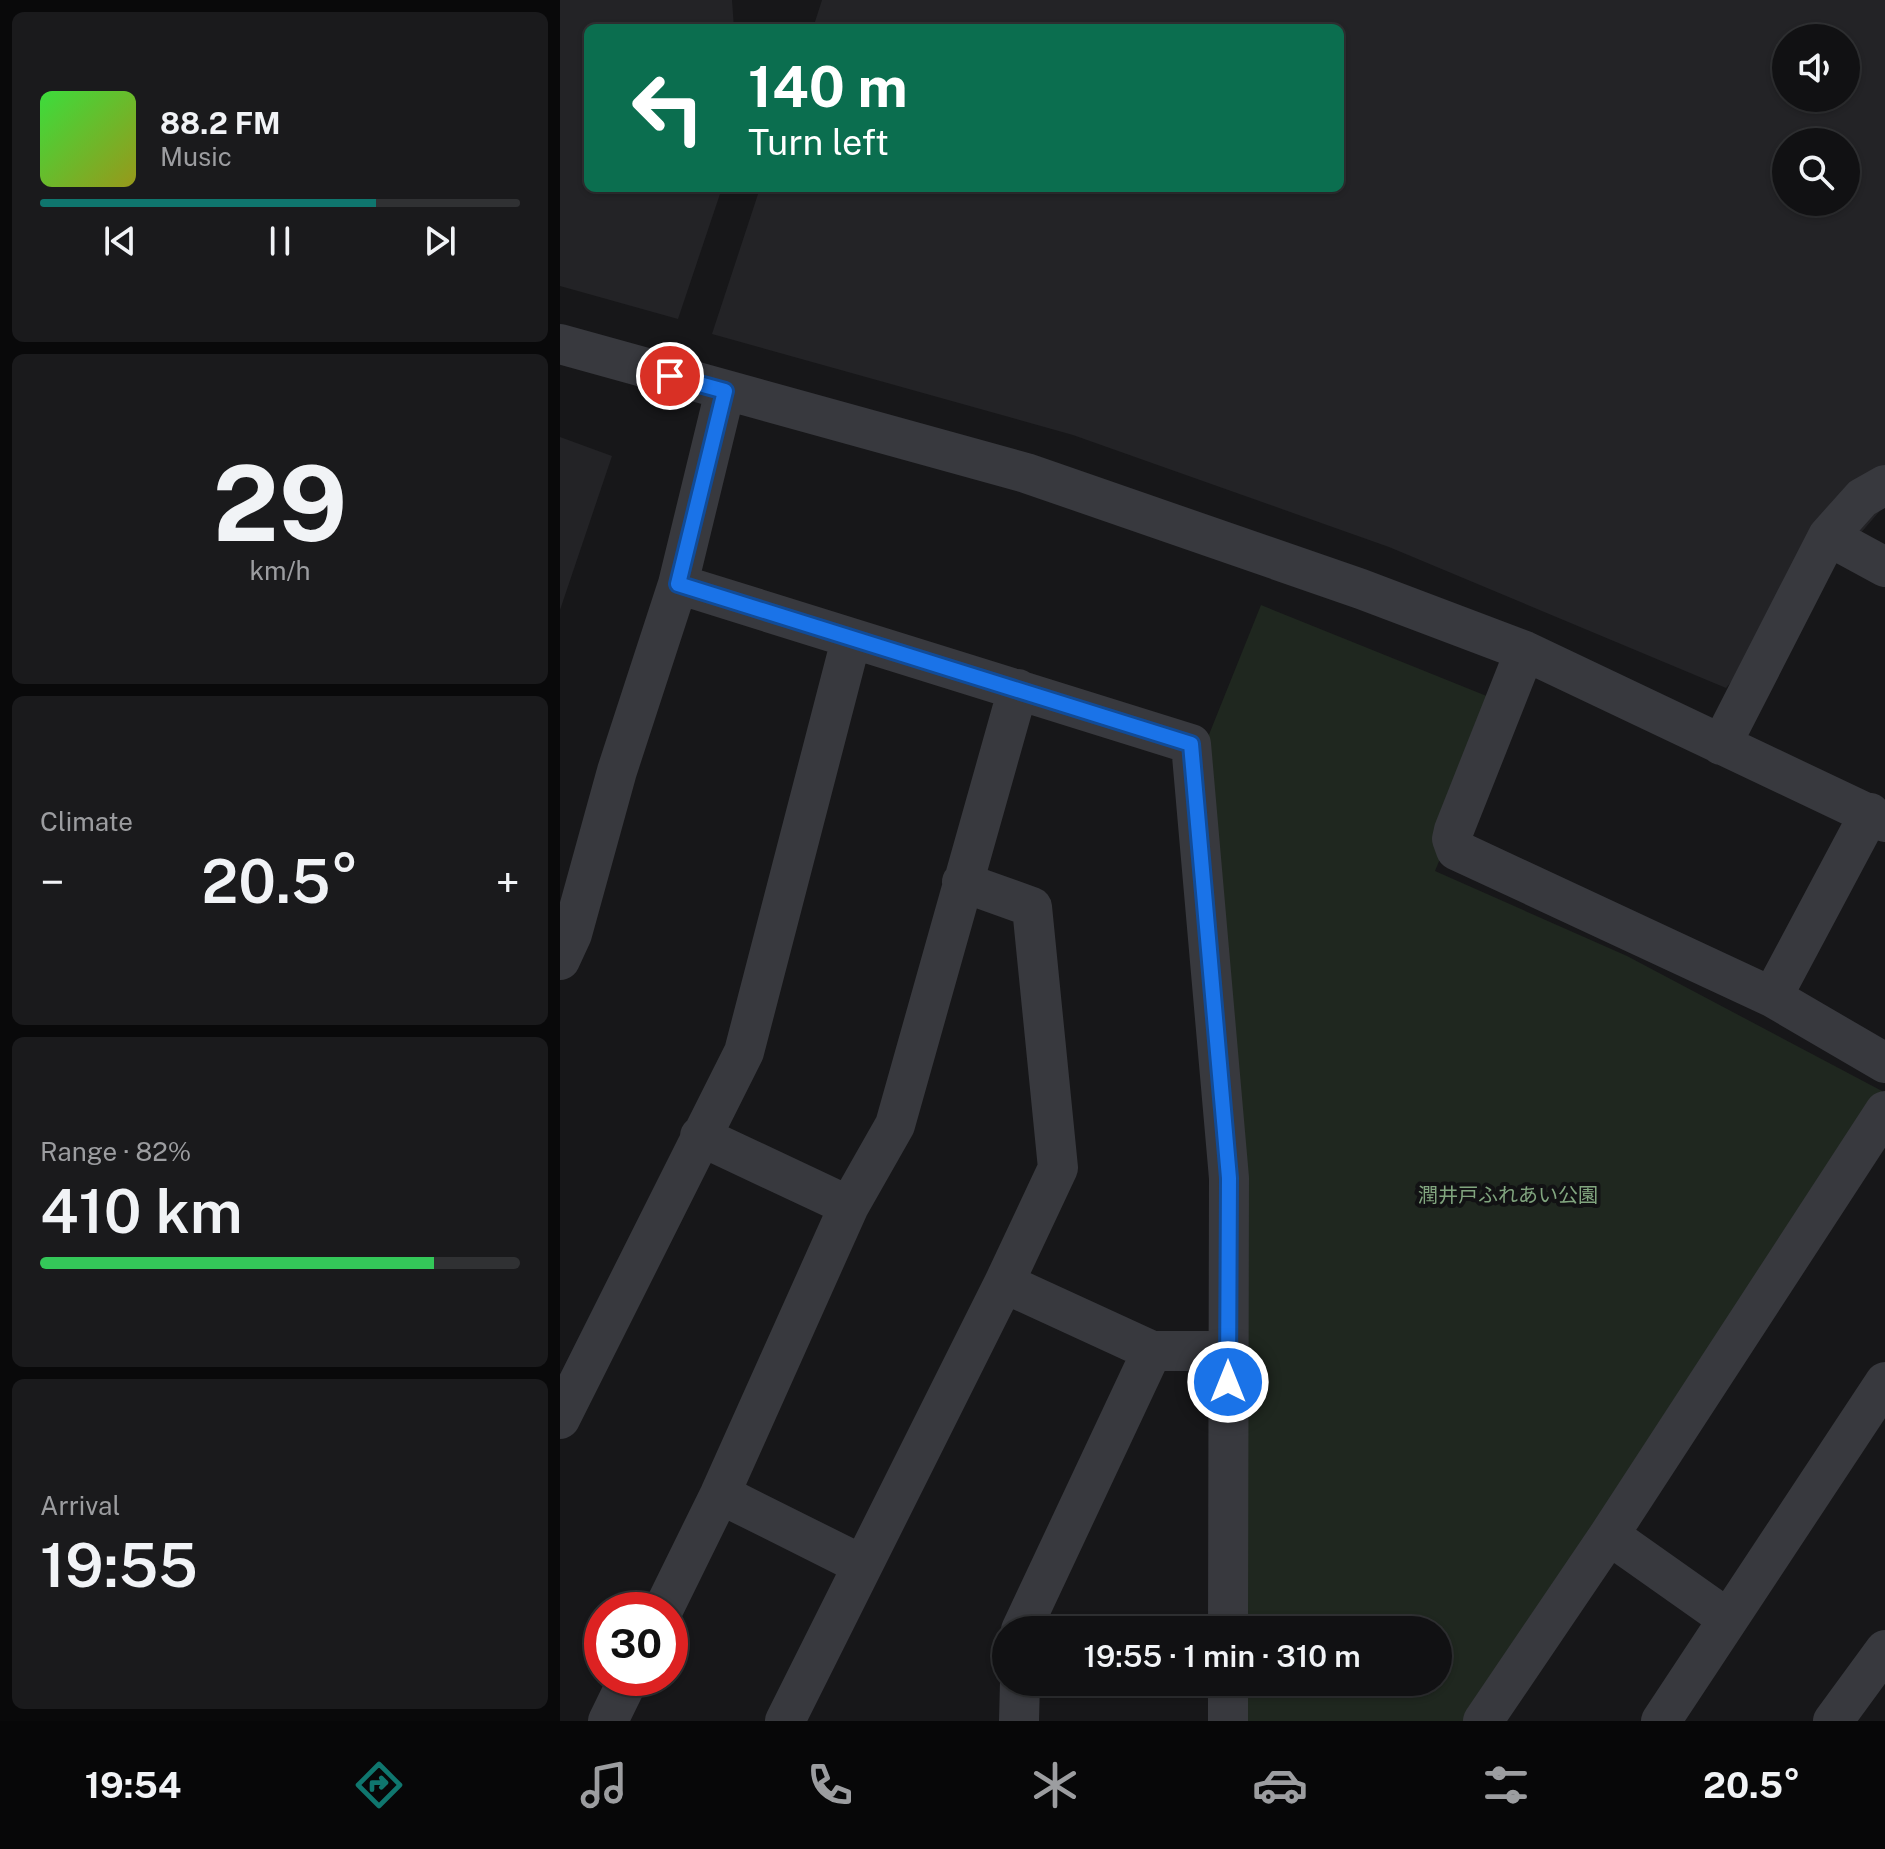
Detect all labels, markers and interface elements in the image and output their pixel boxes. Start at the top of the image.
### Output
map controls [1772,24,1860,216]
button: sound [1772,24,1860,112]
text: 140 m [748,54,908,120]
icon: left [616,56,720,160]
text: 88.2 FM [160,105,281,141]
text: Turn left [748,121,889,163]
button: search [1772,128,1860,216]
text: Music [160,141,232,172]
icon: previous [98,219,142,263]
icon: pause [258,219,302,263]
icon: next [418,219,462,263]
pin [636,342,704,410]
icon: arrive [648,354,692,398]
text: 29 [213,442,347,564]
text: km/h [249,555,311,586]
text: Climate [40,806,133,837]
text: 20.5° [201,846,359,917]
text: − [40,856,64,908]
text: + [496,856,520,908]
text: Range · 82% [40,1136,191,1167]
text: 410 km [40,1176,243,1247]
park label: 潤井戸ふれあい公園 [1418,1183,1598,1207]
position arrow [1186,1340,1270,1424]
text: Arrival [40,1490,120,1521]
text: 19:55 [40,1530,198,1601]
speed limit sign: 30 [584,1592,688,1696]
text: 19:55 · 1 min · 310 m [1083,1638,1361,1674]
icon: directions [351,1757,407,1813]
icon: music [576,1757,632,1813]
icon: phone [802,1757,858,1813]
icon: climate [1027,1757,1083,1813]
icon: car [1252,1757,1308,1813]
icon: filters [1478,1757,1534,1813]
text: 19:54 [85,1764,181,1806]
text: 20.5° [1703,1764,1800,1806]

